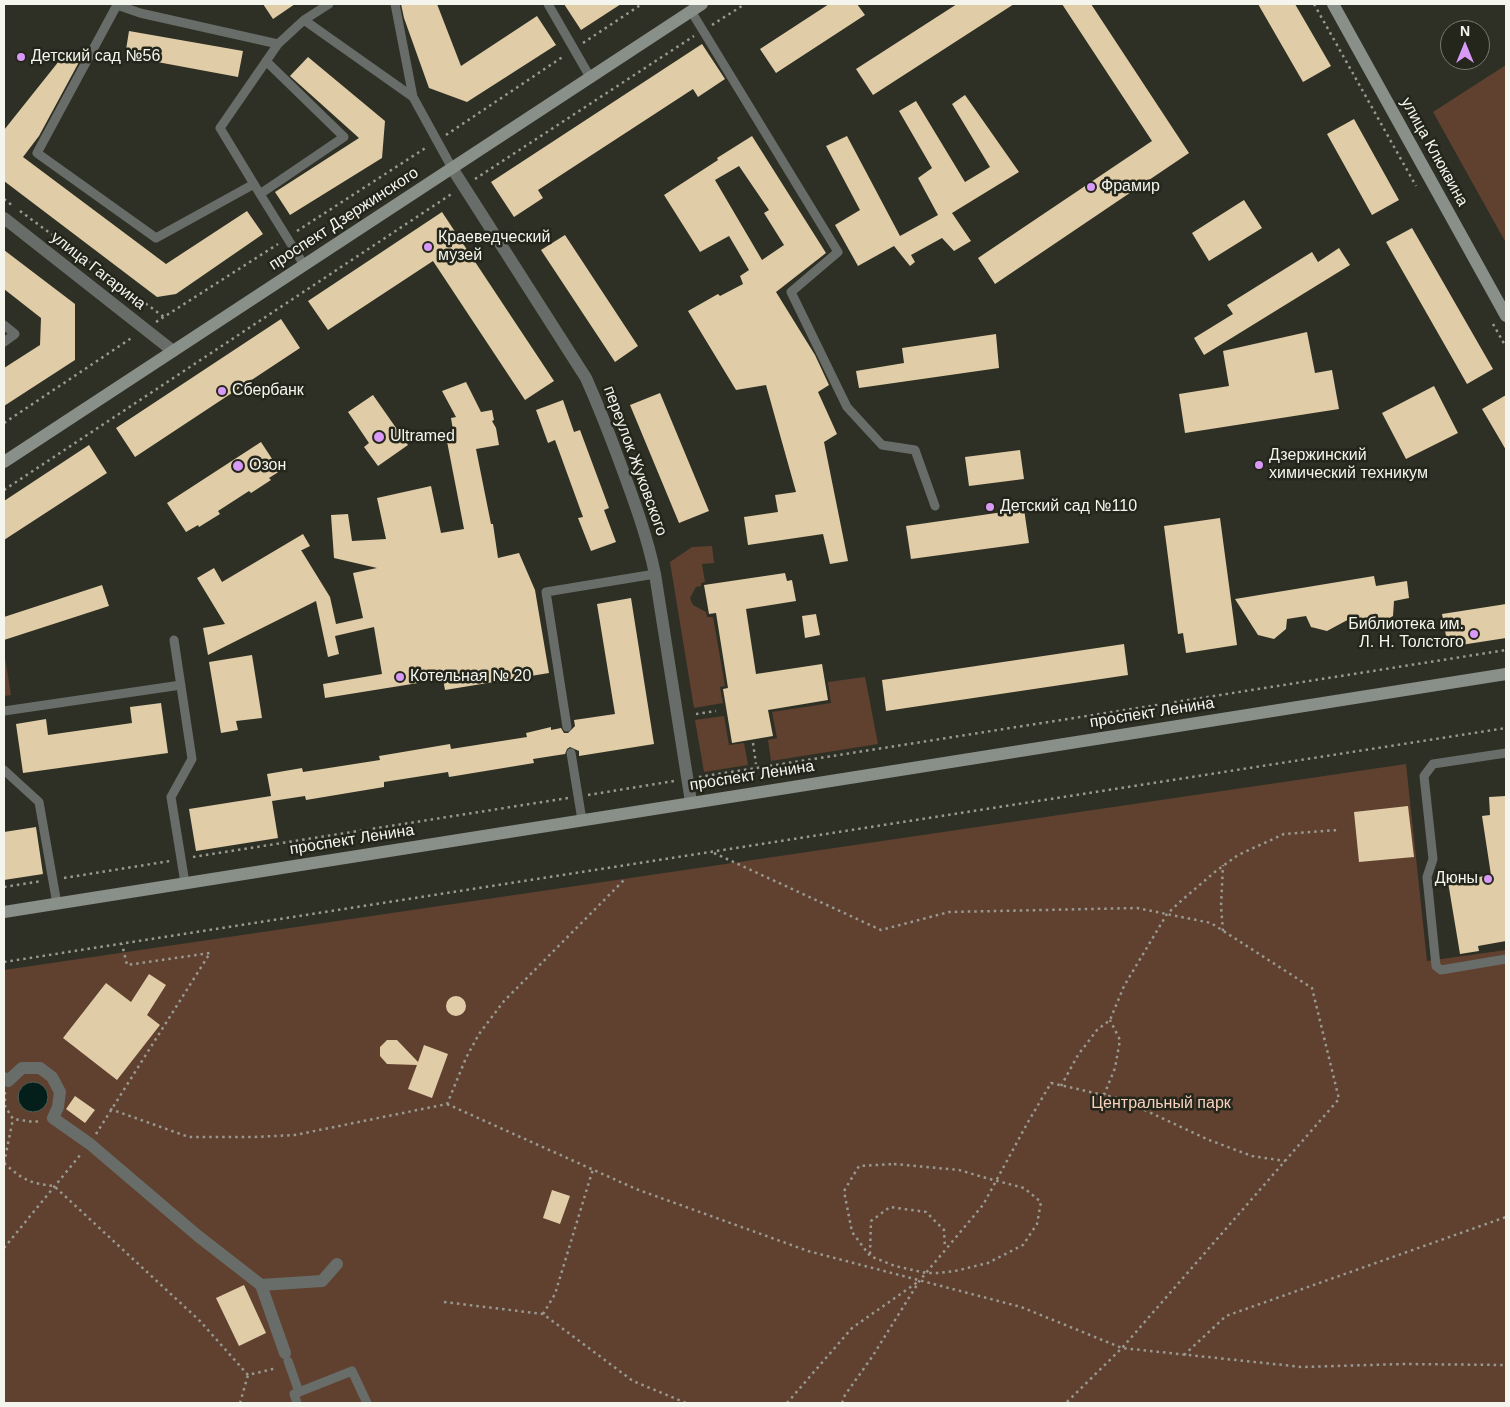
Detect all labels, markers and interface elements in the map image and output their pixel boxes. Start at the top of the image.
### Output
north arrow [1440,20,1490,70]
text: N [1460,23,1470,39]
place label: Детский сад №56 [31,47,160,67]
marker: Детский сад №56 [15,51,27,63]
street label: улица Клюквина [1396,94,1472,210]
street label: проспект Дзержинского [266,164,422,274]
place label: Фрамир [1101,177,1160,197]
marker: Фрамир [1085,181,1097,193]
street label: улица Гагарина [47,228,149,314]
place label: Краеведческий музей [438,228,550,266]
marker: Краеведческий музей [422,241,434,253]
place label: Сбербанк [232,381,304,401]
street label: переулок Жуковского [599,383,671,539]
marker: Сбербанк [216,385,228,397]
place label: Ultramed [390,427,455,447]
marker: Ultramed [372,430,386,444]
place label: Дзержинский химический техникум [1269,446,1428,484]
place label: Озон [249,456,286,476]
marker: Озон [231,459,245,473]
marker: Дзержинский химический техникум [1253,459,1265,471]
place label: Детский сад №110 [1000,497,1137,517]
marker: Детский сад №110 [984,501,996,513]
place label: Библиотека им. Л. Н. Толстого [1348,615,1464,653]
marker: Библиотека им. Л. Н. Толстого [1468,628,1480,640]
place label: Котельная № 20 [410,667,531,687]
marker: Котельная № 20 [394,671,406,683]
street label: проспект Ленина [1088,694,1216,732]
street label: проспект Ленина [688,757,816,795]
street label: проспект Ленина [288,821,416,859]
place label: Дюны [1435,869,1478,889]
marker: Дюны [1482,873,1494,885]
park label: Центральный парк [1091,1094,1231,1114]

